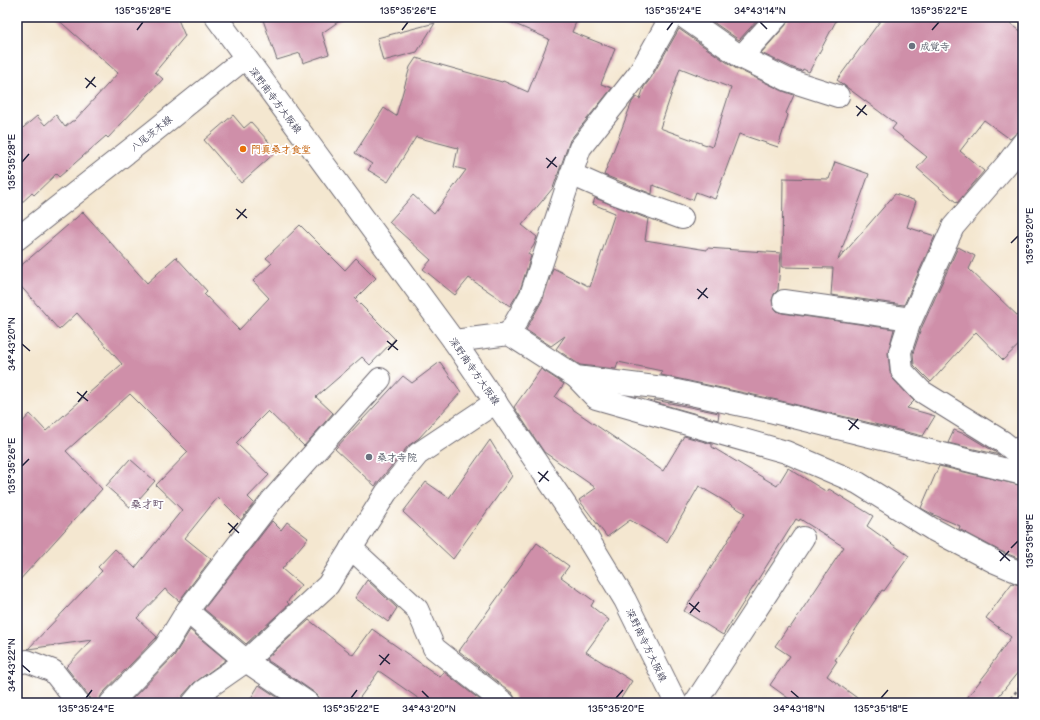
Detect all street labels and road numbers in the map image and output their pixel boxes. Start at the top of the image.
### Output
street label: 深野南寺方大阪線 [246,65,304,136]
street label: 八尾茨木線 [128,113,175,154]
street label: 深野南寺方大阪線 [446,335,502,408]
street label: 深野南寺方大阪線 [623,607,669,684]

